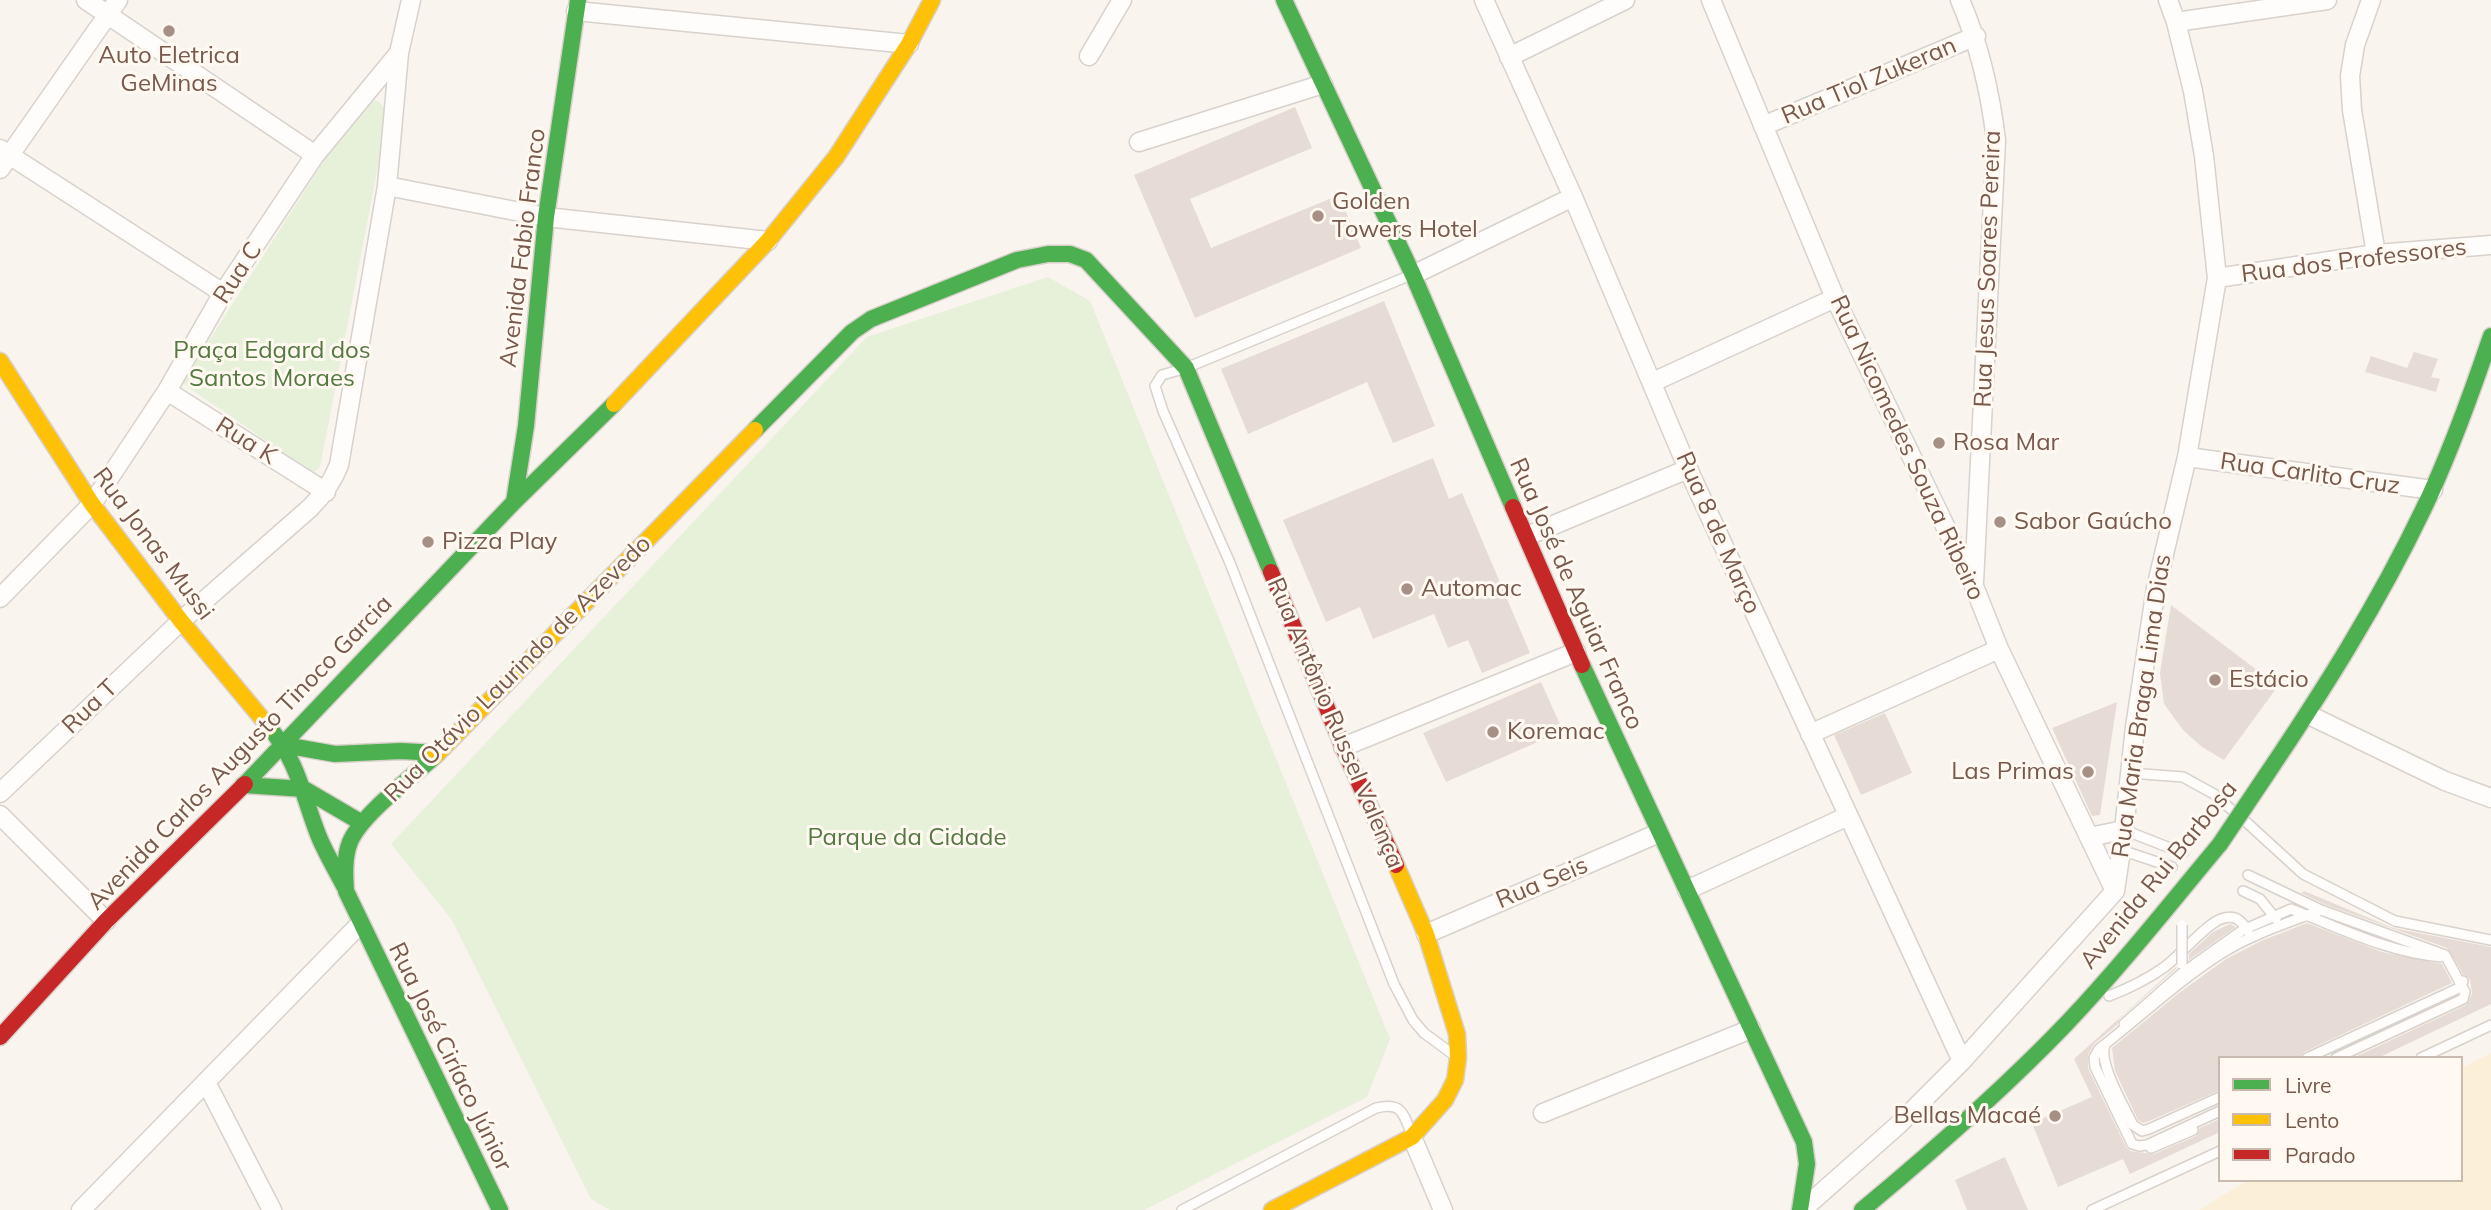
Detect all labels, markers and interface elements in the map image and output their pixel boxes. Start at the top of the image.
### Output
marker: Auto Eletrica GeMinas [161,23,177,39]
street label: Rua Tiol Zukeran [1777,31,1961,131]
place label: Auto Eletrica GeMinas [98,42,240,98]
street label: Avenida Fabio Franco [494,127,552,369]
street label: Rua Jesus Soares Pereira [1969,130,2007,408]
place label: Golden Towers Hotel [1332,188,1478,244]
marker: Golden Towers Hotel [1310,208,1326,224]
street label: Rua dos Professores [2240,233,2468,289]
street label: Rua C [208,237,268,309]
street label: Rua Nicomedes Souza Ribeiro [1824,291,1990,605]
park label: Praça Edgard dos Santos Moraes [173,337,371,393]
street label: Rua K [210,411,282,471]
place label: Rosa Mar [1953,429,2059,457]
marker: Rosa Mar [1931,435,1947,451]
street label: Rua 8 de Março [1669,447,1767,619]
street label: Rua Carlito Cruz [2218,447,2402,501]
street label: Rua José de Aguiar Franco [1503,454,1649,734]
street label: Rua Jonas Mussi [86,462,220,626]
place label: Sabor Gaúcho [2014,508,2172,536]
marker: Sabor Gaúcho [1992,514,2008,530]
place label: Pizza Play [442,528,557,556]
street label: Rua Otávio Laurindo de Azevedo [379,530,657,808]
marker: Pizza Play [420,534,436,550]
street label: Rua Maria Braga Lima Dias [2106,552,2178,860]
street label: Rua Antônio Russel Valença [1261,573,1409,873]
place label: Automac [1421,575,1522,603]
marker: Automac [1399,581,1415,597]
street label: Avenida Carlos Augusto Tinoco Garcia [82,590,398,916]
place label: Estácio [2229,666,2309,694]
marker: Estácio [2207,672,2223,688]
street label: Rua T [56,674,124,740]
place label: Koremac [1507,718,1605,746]
marker: Koremac [1485,724,1501,740]
place label: Las Primas [1951,758,2074,786]
marker: Las Primas [2080,764,2096,780]
street label: Avenida Rui Barbosa [2074,775,2244,975]
park label: Parque da Cidade [807,824,1007,852]
street label: Rua Seis [1492,851,1592,915]
street label: Rua José Ciríaco Júnior [382,938,518,1176]
legend [2218,1056,2463,1182]
text: Livre [2285,1072,2332,1098]
place label: Bellas Macaé [1893,1102,2041,1130]
text: Lento [2285,1107,2339,1133]
marker: Bellas Macaé [2047,1108,2063,1124]
text: Parado [2285,1142,2355,1168]

